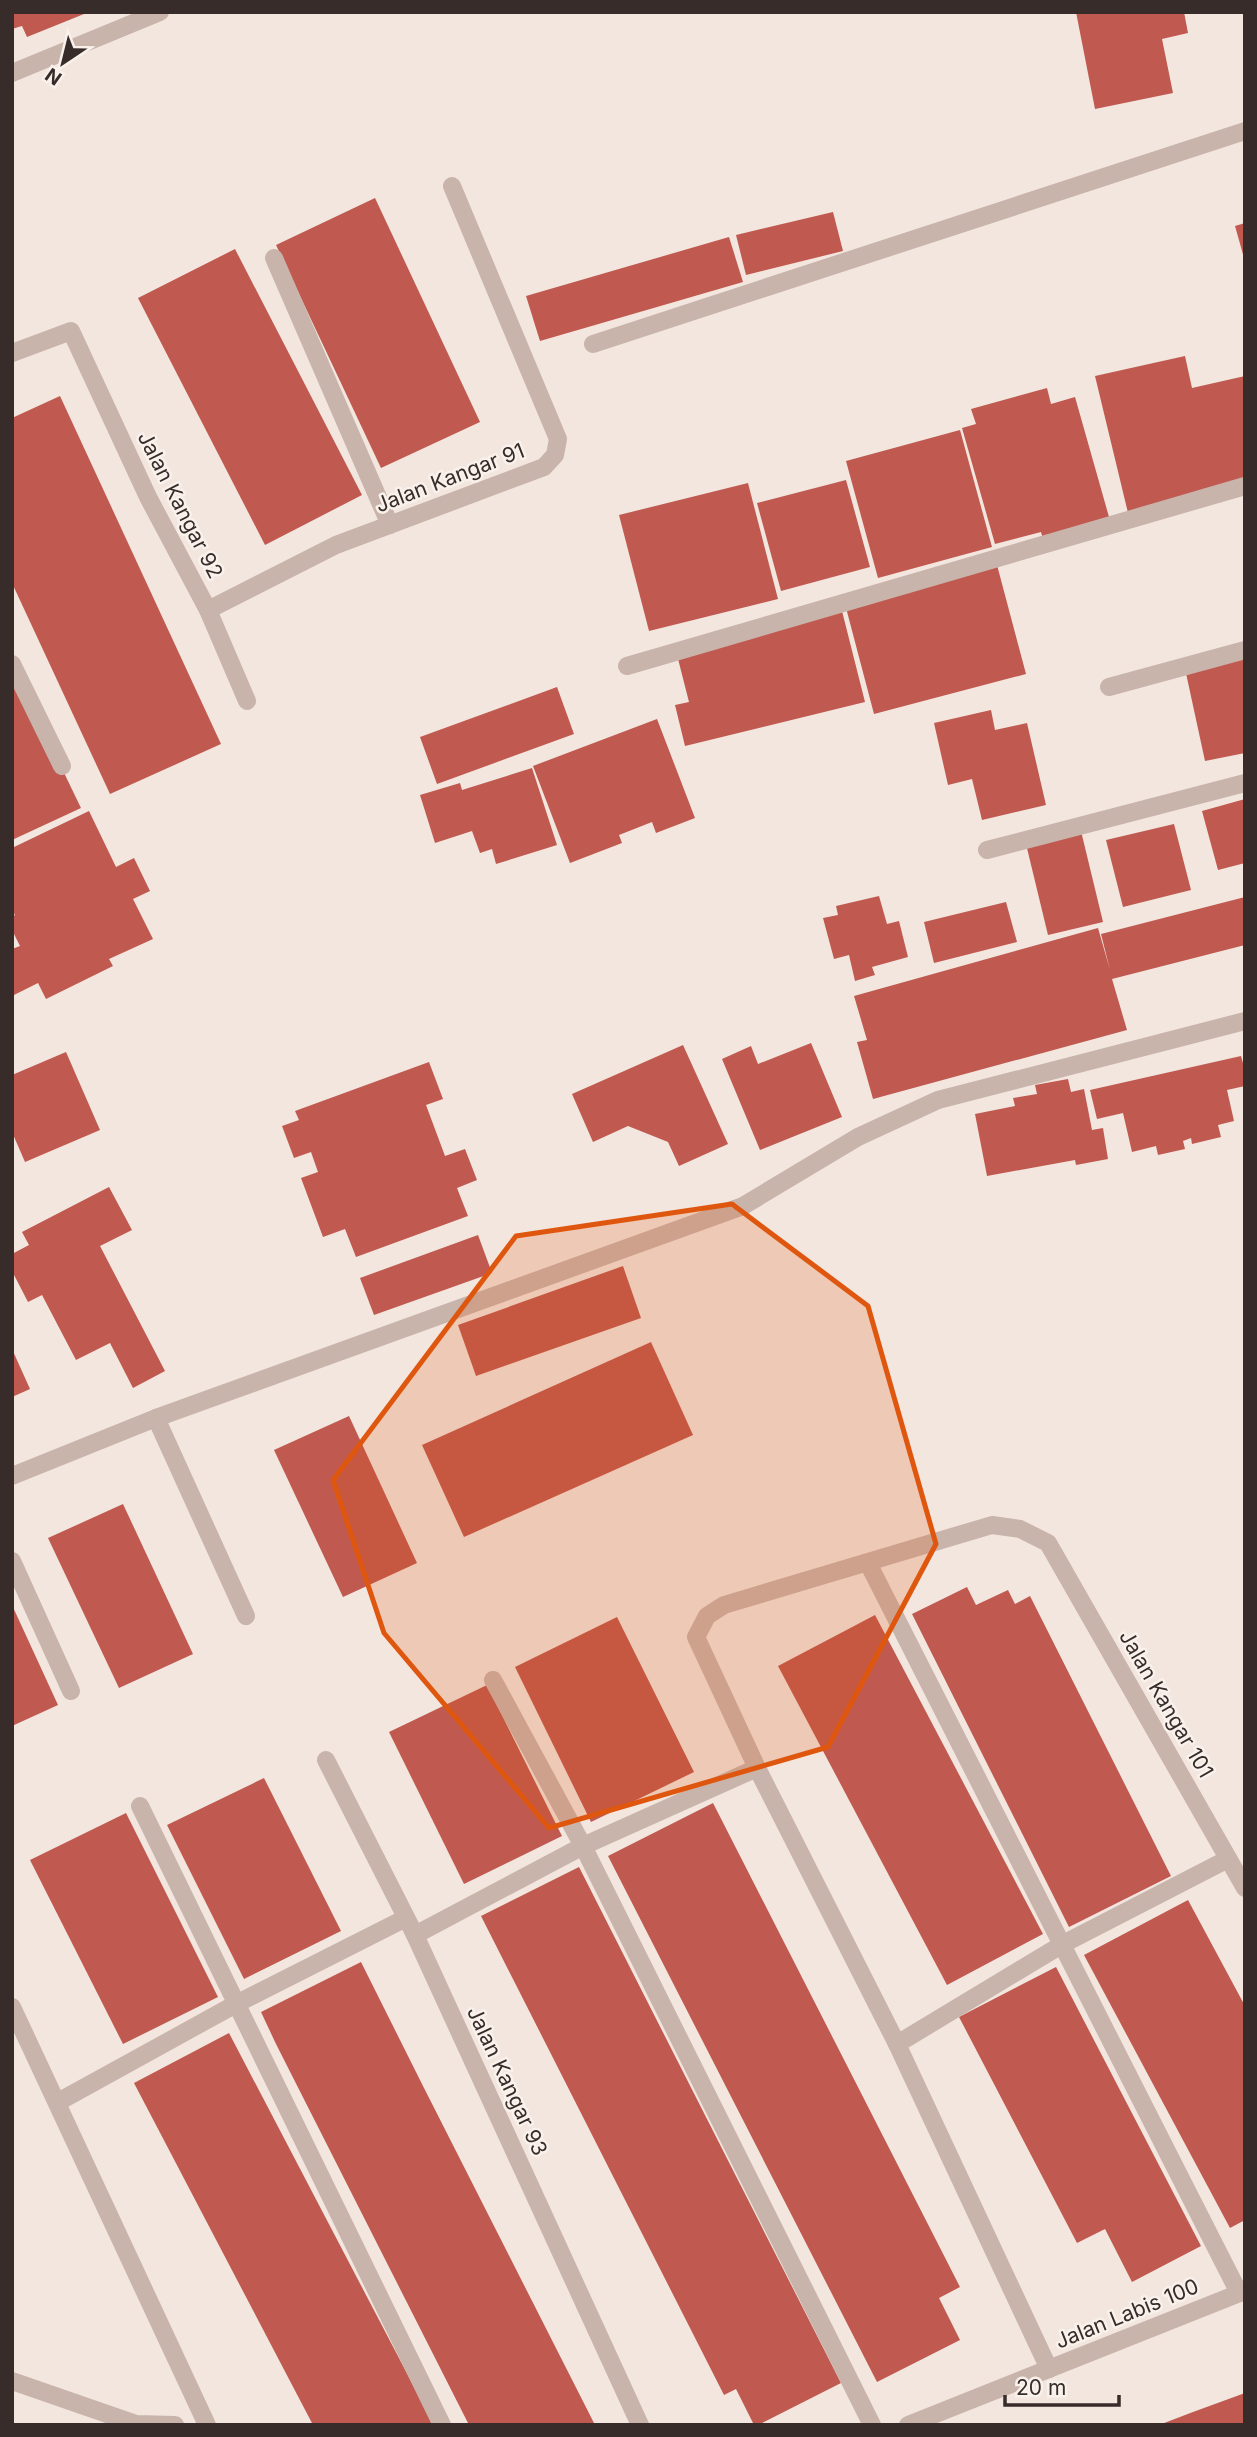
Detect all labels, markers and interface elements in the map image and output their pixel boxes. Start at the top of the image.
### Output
north arrow [28,28,98,98]
text: N [41,63,66,90]
street label: Jalan Kangar 92 [133,427,228,582]
street label: Jalan Kangar 91 [372,438,528,517]
street label: Jalan Kangar 101 [1114,1626,1219,1782]
street label: Jalan Kangar 93 [462,2002,553,2159]
street label: Jalan Labis 100 [1051,2273,1202,2354]
scale bar [1005,2364,1119,2408]
text: 20 m [1016,2375,1066,2400]

